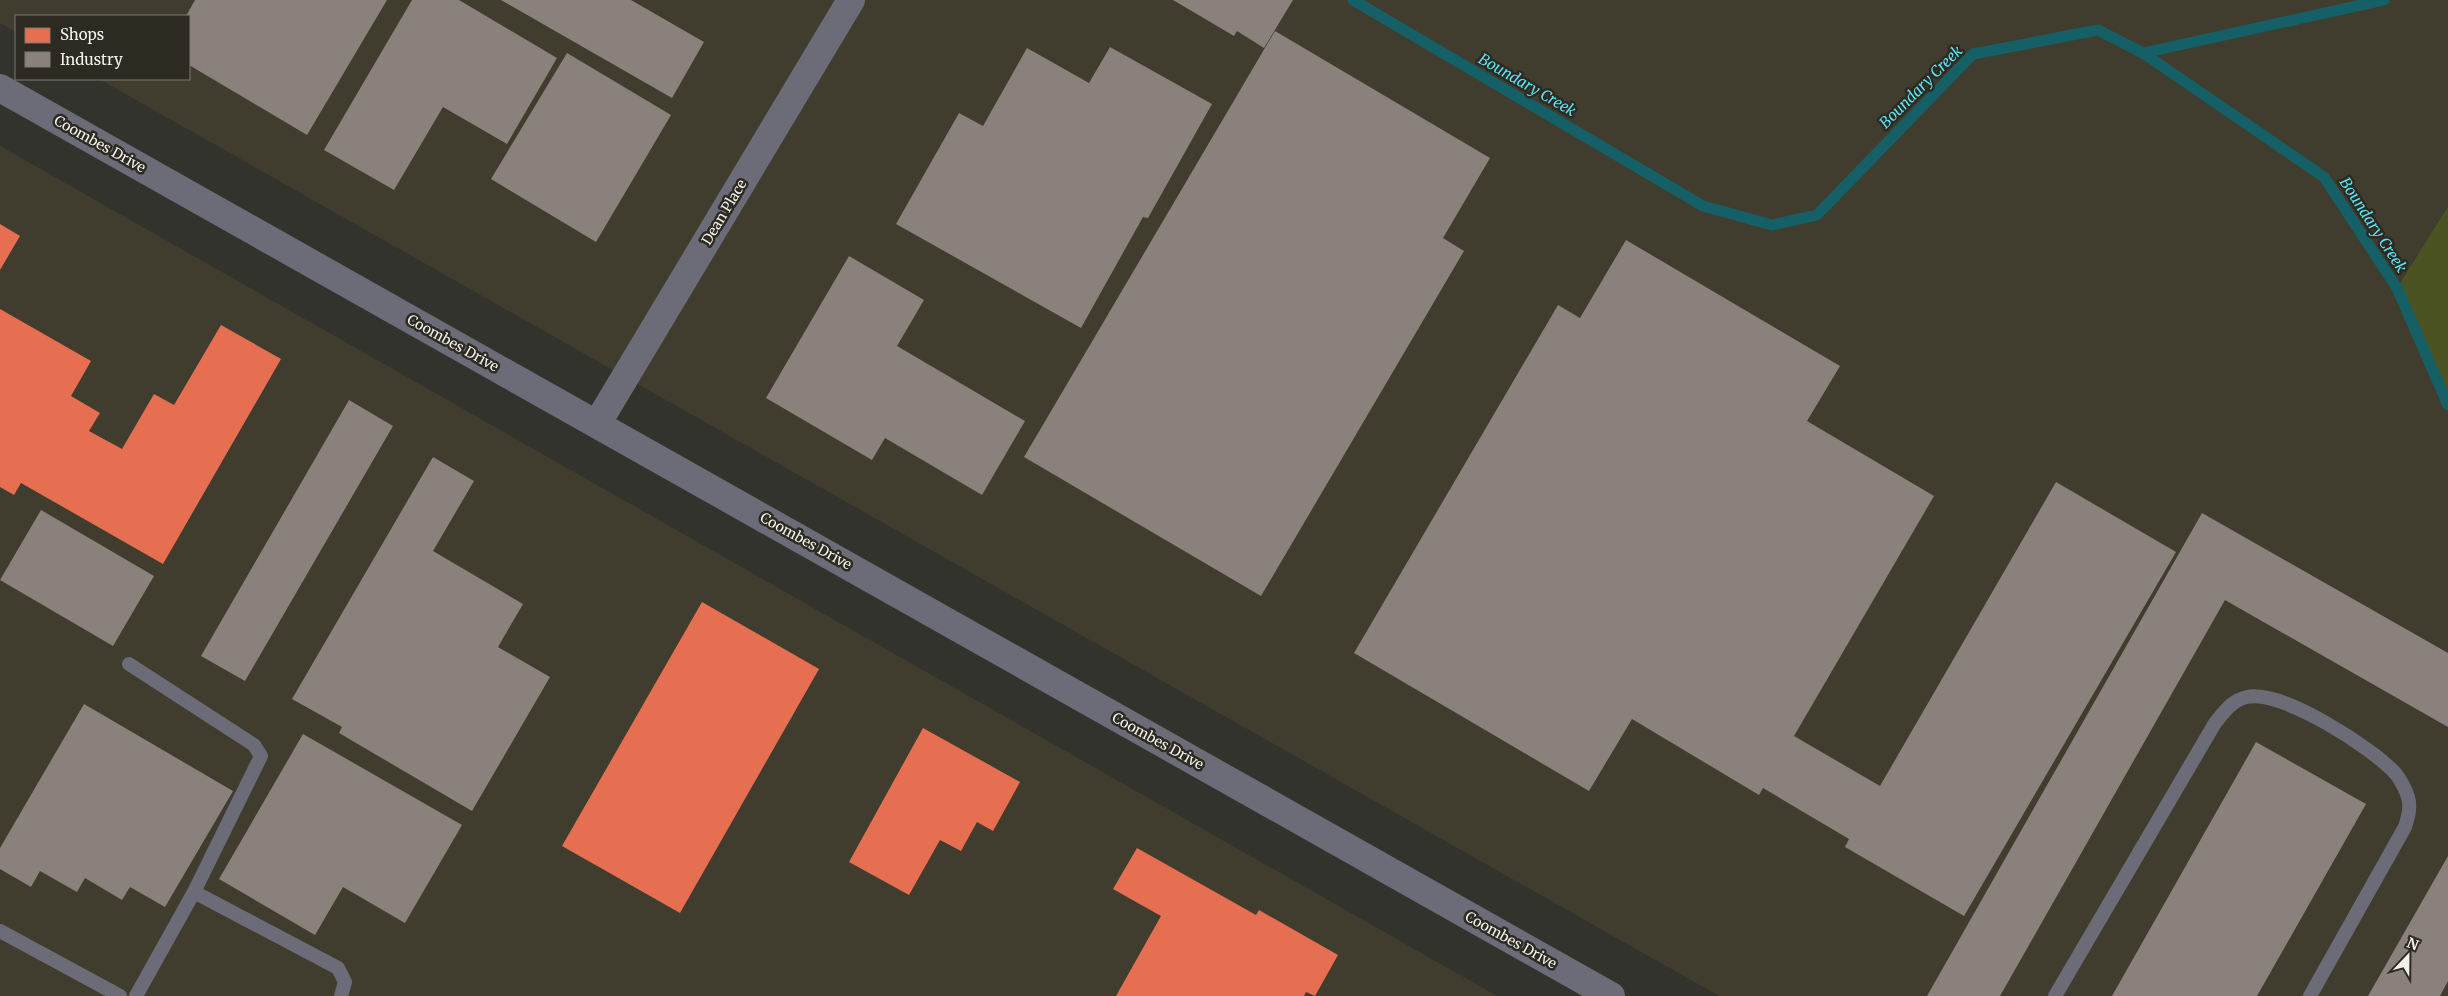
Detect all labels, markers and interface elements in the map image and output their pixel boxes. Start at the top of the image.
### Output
legend [15,15,190,80]
text: Shops [60,25,104,44]
water label: Boundary Creek [1875,41,1967,132]
water label: Boundary Creek [1475,49,1580,121]
text: Industry [60,50,123,69]
street label: Coombes Drive [51,111,149,177]
water label: Boundary Creek [2336,174,2412,276]
street label: Dean Place [697,176,751,248]
street label: Coombes Drive [404,310,502,376]
street label: Coombes Drive [757,508,855,574]
street label: Coombes Drive [1109,708,1207,774]
street label: Coombes Drive [1462,907,1560,973]
north arrow [2383,931,2433,981]
text: N [2404,934,2421,954]

